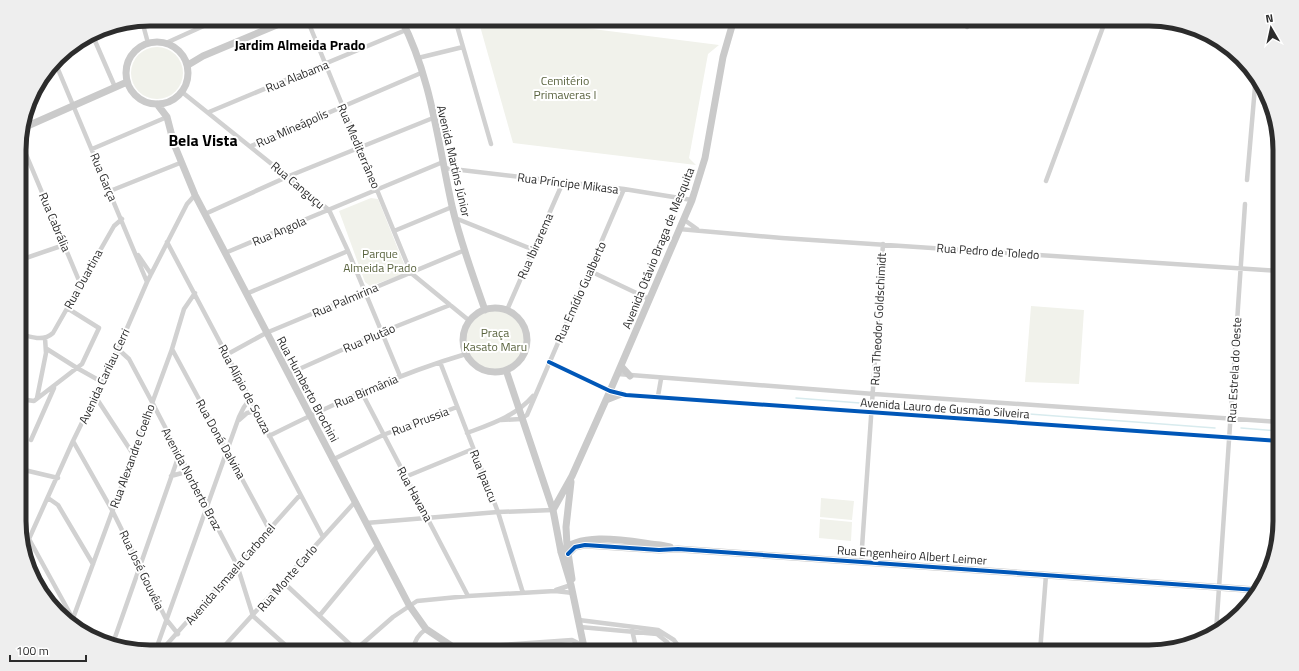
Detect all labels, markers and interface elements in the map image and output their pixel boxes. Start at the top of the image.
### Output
north arrow [1251,8,1291,48]
text: N [1264,10,1274,27]
district label: Jardim Almeida Prado [234,34,366,55]
street label: Rua Alabama [263,55,331,97]
park label: Cemitério Primaveras I [534,71,596,104]
street label: Rua Mediterrâneo [333,100,385,192]
street label: Rua Mineápolis [253,103,332,152]
street label: Avenida Martins Júnior [432,103,476,219]
district label: Bela Vista [168,128,238,152]
street label: Rua Garça [85,150,123,204]
street label: Rua Canguçu [267,157,329,213]
street label: Avenida Otávio Braga de Mesquita [617,164,699,332]
street label: Rua Príncipe Mikasa [516,167,620,199]
street label: Rua Cabrália [34,189,76,255]
street label: Rua Ibirarema [512,210,558,282]
street label: Rua Angola [249,211,309,251]
street label: Rua Emídio Gualberto [549,238,611,346]
street label: Rua Pedro de Toledo [936,238,1040,264]
park label: Parque Almeida Prado [343,244,417,277]
street label: Rua Duartina [59,246,107,312]
street label: Rua Theodor Goldschimidt [865,251,891,386]
street label: Rua Palmirina [309,278,381,322]
street label: Rua Estrela do Oeste [1222,317,1246,423]
street label: Rua Plutão [340,318,398,358]
park label: Praça Kasato Maru [463,323,527,356]
street label: Avenida Carilau Cerri [74,325,134,427]
street label: Rua Humberto Brochini [272,333,344,445]
street label: Rua Alípio de Souza [213,341,277,437]
street label: Rua Birmânia [331,369,401,413]
street label: Avenida Lauro de Gusmão Silveira [860,393,1030,423]
street label: Rua Doná Dalvina [191,396,251,482]
street label: Rua Alexandre Coelho [104,401,160,511]
street label: Rua Prussia [389,401,451,441]
street label: Avenida Norberto Braz [157,424,227,534]
street label: Rua Ipaucu [465,447,503,505]
street label: Rua Havana [392,463,438,525]
street label: Avenida Ismaela Carbonel [180,519,280,629]
street label: Rua José Gouvêia [114,527,170,613]
street label: Rua Monte Carlo [252,540,322,616]
street label: Rua Engenheiro Albert Leimer [836,540,988,570]
scale bar [10,637,86,663]
text: 100 m [16,641,49,660]

